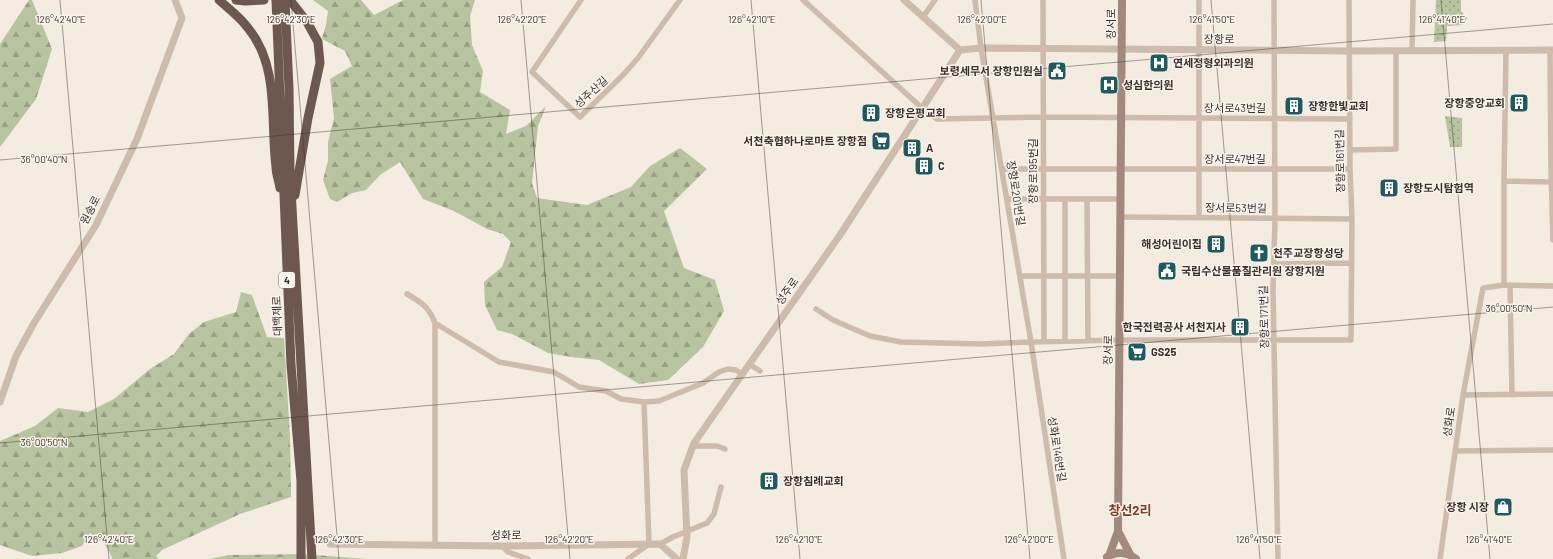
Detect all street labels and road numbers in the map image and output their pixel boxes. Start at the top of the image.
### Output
street label: 장서로 [1104,9,1117,39]
street label: 장항로 [1204,32,1234,45]
street label: 성주산길 [571,73,610,110]
street label: 장서로43번길 [1204,101,1266,114]
street label: 장항로161번길 [1332,129,1347,193]
street label: 장항로195번길 [1026,138,1039,204]
street label: 장서로47번길 [1204,152,1266,165]
street label: 장항로201번길 [1005,159,1028,227]
street label: 원송로 [77,193,102,226]
street label: 장서로53번길 [1205,200,1267,215]
road number: 4 [279,272,295,288]
street label: 성주로 [773,275,801,307]
street label: 장항로171번길 [1256,285,1271,349]
street label: 대백제로 [269,296,284,336]
street label: 장서로 [1101,335,1114,365]
street label: 성화로 [1440,406,1457,438]
street label: 성화로146번길 [1046,415,1069,483]
street label: 성화로 [491,528,521,541]

